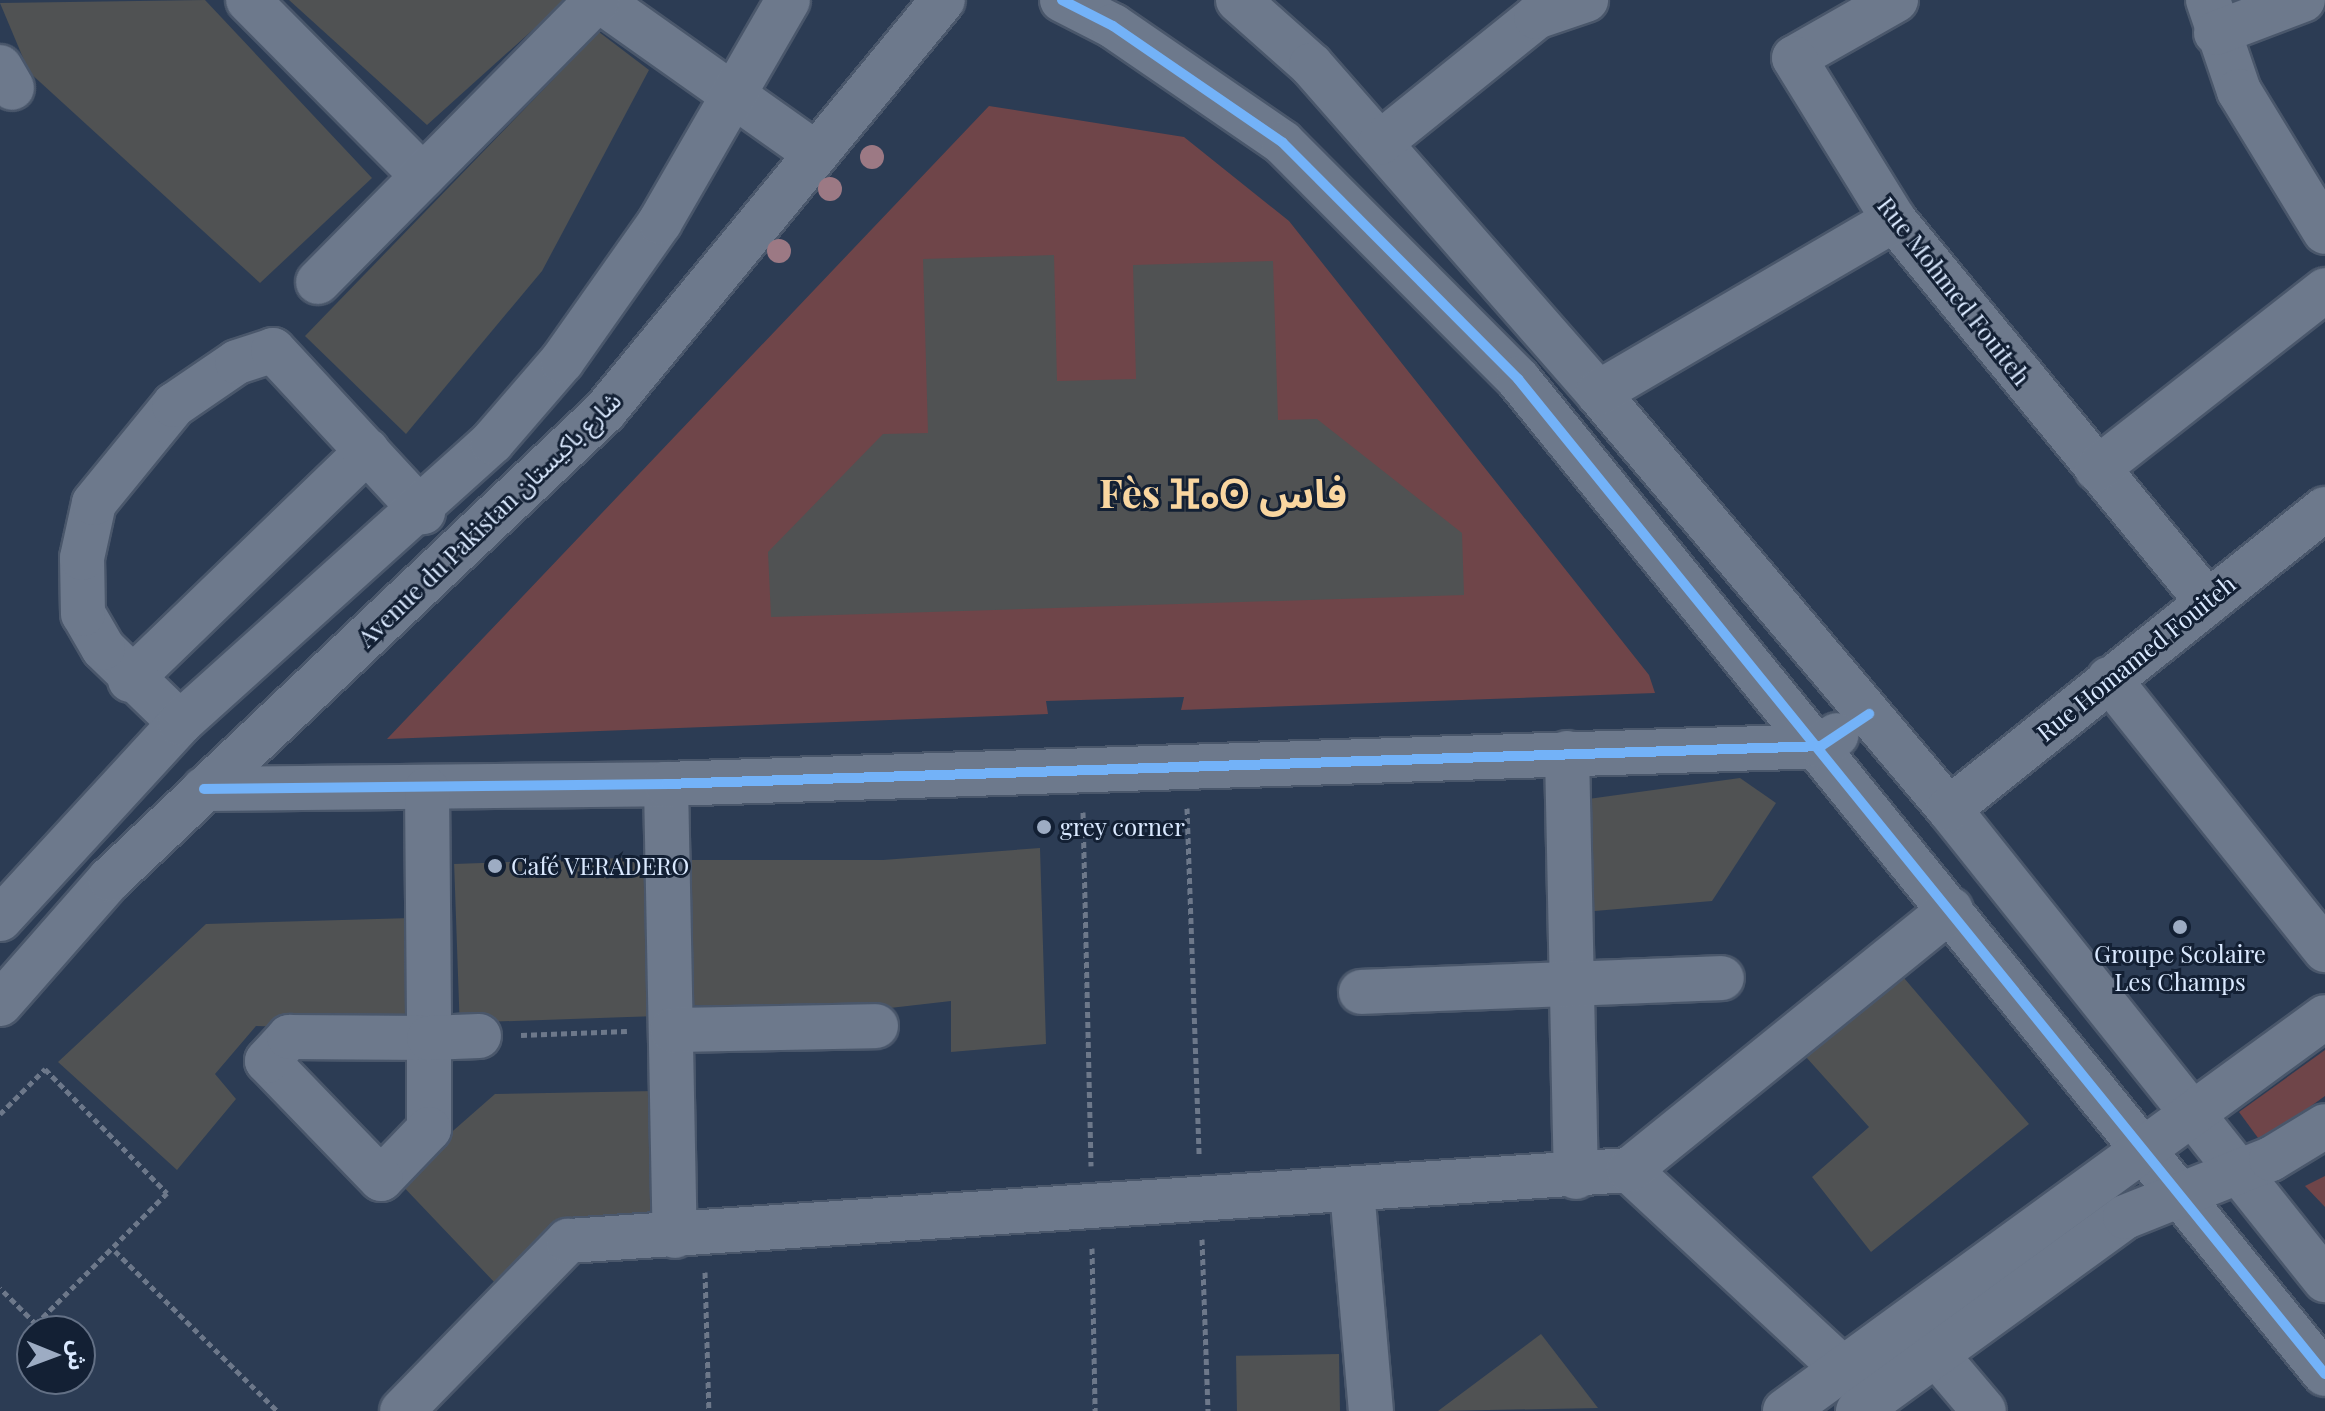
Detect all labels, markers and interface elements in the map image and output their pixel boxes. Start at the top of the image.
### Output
street label: Rue Mohmed Fouiteh [1872,191,2036,391]
street label: Avenue du Pakistan شارع باكيستان [352,386,626,652]
district label: Fès ⴼⴰⵙ فاس [1099,468,1347,516]
street label: Rue Homamed Fouiteh [2031,569,2241,747]
place label: grey corner [1060,813,1185,841]
marker: grey corner [1035,818,1053,836]
place label: Café VERADERO [511,852,690,880]
marker: Café VERADERO [486,857,504,875]
marker: Groupe Scolaire Les Champs [2171,918,2189,936]
place label: Groupe Scolaire Les Champs [2094,940,2266,996]
north arrow [16,1315,96,1395]
text: ش [63,1340,93,1371]

